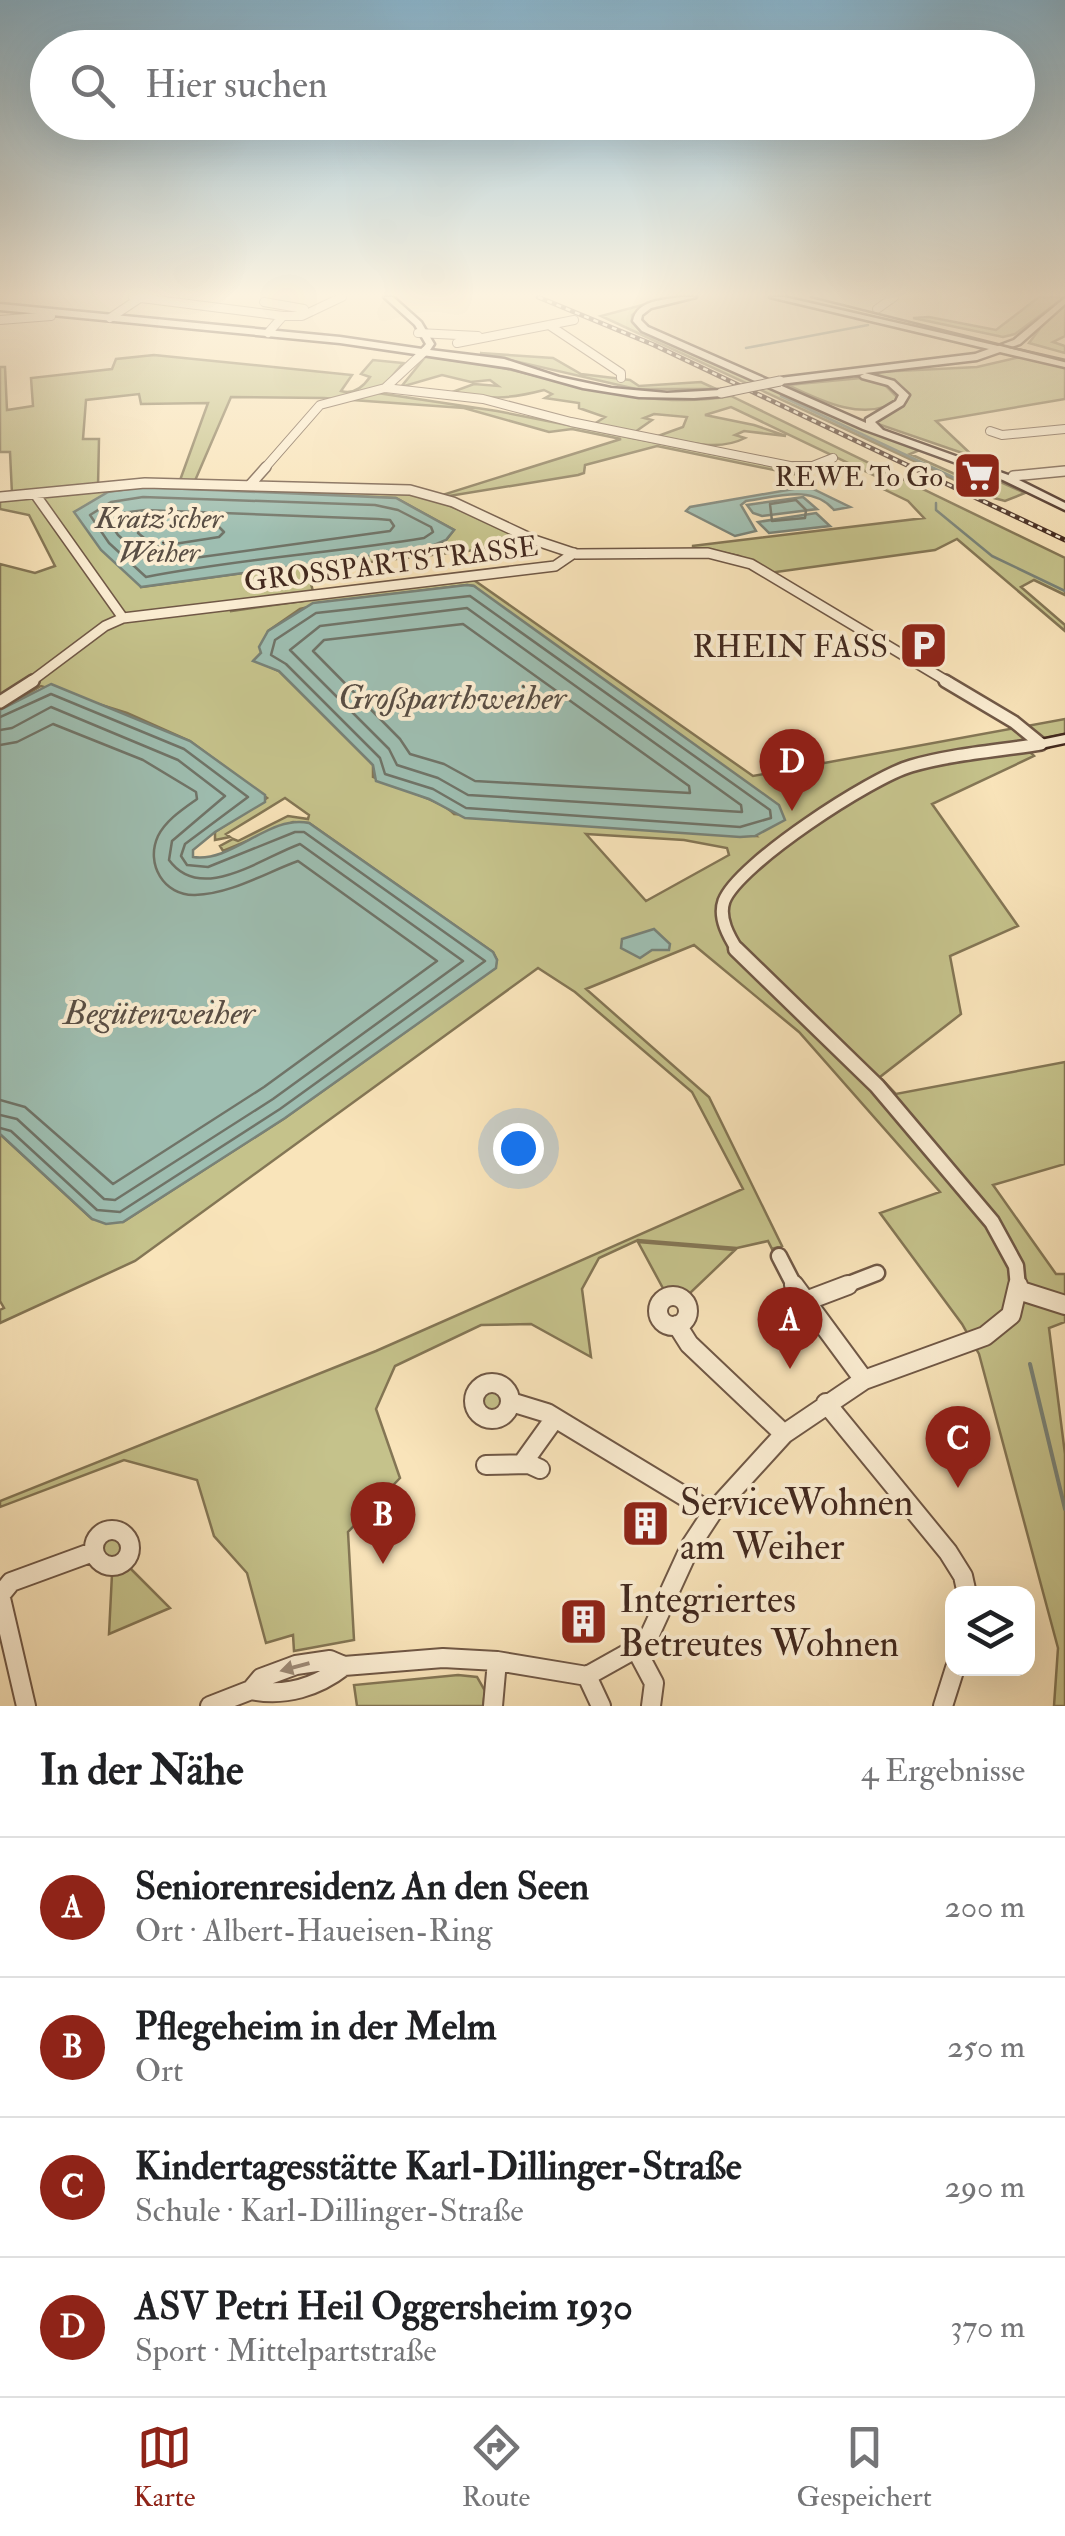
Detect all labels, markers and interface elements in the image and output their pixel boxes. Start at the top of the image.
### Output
search box [30,30,1035,140]
icon: search [65,58,120,113]
text: Hier suchen [145,61,328,109]
supermarket icon: REWE To Go [952,450,1004,502]
place label: REWE To Go [775,460,943,495]
water label: Kratz'scher Weiher [93,500,224,571]
street label: GROSSPARTSTRASSE [242,529,540,600]
parking icon: RHEIN FASS [897,620,949,672]
place label: RHEIN FASS [693,627,888,667]
water label: Großparthweiher [338,676,568,720]
pin: D [760,728,824,811]
water label: Begütenweiher [61,991,257,1035]
your location [493,1123,544,1174]
pin: A [758,1286,822,1369]
pin: C [926,1406,990,1488]
place label: ServiceWohnen am Weiher [680,1479,913,1571]
pin: B [350,1482,416,1564]
building icon: ServiceWohnen am Weiher [619,1498,671,1550]
place label: Integriertes Betreutes Wohnen [619,1576,899,1668]
map controls [945,1586,1035,1676]
button: layers [945,1586,1035,1676]
building icon: Integriertes Betreutes Wohnen [558,1595,610,1647]
one-way arrow [279,1660,310,1676]
text: In der Nähe [40,1745,244,1797]
text: 4 Ergebnisse [861,1751,1025,1791]
text: Seniorenresidenz An den Seen [135,1863,589,1911]
text: A [62,1887,83,1927]
text: 200 m [944,1887,1025,1927]
text: Ort · Albert-Haueisen-Ring [135,1911,492,1951]
text: Pflegeheim in der Melm [135,2003,497,2051]
text: B [62,2027,83,2067]
text: 250 m [947,2027,1025,2067]
text: Ort [135,2051,183,2091]
text: Kindertagesstätte Karl-Dillinger-Straße [135,2143,742,2191]
text: C [61,2167,84,2207]
text: 290 m [944,2167,1025,2207]
text: Schule · Karl-Dillinger-Straße [135,2191,524,2231]
text: ASV Petri Heil Oggersheim 1930 [135,2283,633,2331]
text: D [59,2307,86,2347]
text: 370 m [950,2307,1025,2347]
text: Sport · Mittelpartstraße [135,2331,437,2371]
tab: Karte [133,2420,195,2515]
tab: Route [462,2420,530,2515]
tab: Gespeichert [797,2420,932,2515]

